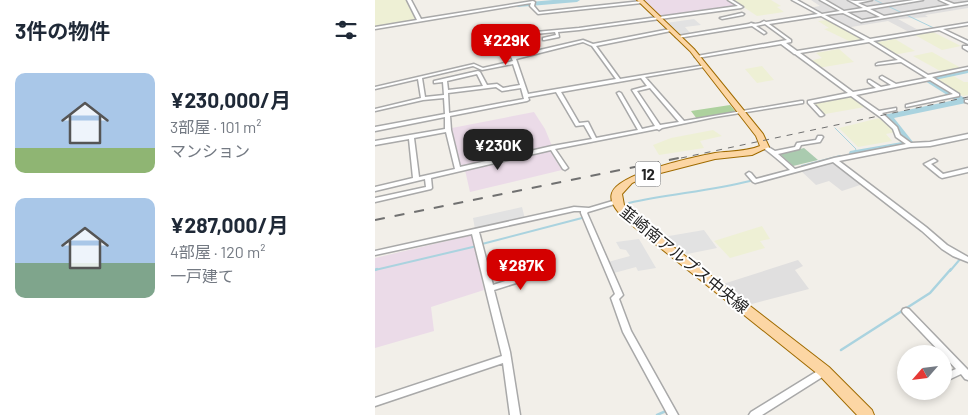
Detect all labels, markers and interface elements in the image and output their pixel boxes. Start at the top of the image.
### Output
icon: filters [332,16,360,44]
text: 3件の物件 [15,18,110,43]
pin: ¥229K [471,23,541,66]
text: ¥229K [482,30,530,49]
text: ¥230,000/月 [170,87,291,112]
icon: home [55,93,115,153]
text: 3部屋 · 101 m² [170,117,261,136]
pin: ¥230K [463,128,533,171]
text: ¥230K [474,135,522,154]
text: マンション [170,141,250,160]
road number: 12 [635,162,661,186]
street label: 韮崎南アルプス中央線 [617,201,753,317]
text: ¥287,000/月 [170,212,288,237]
icon: home [55,218,115,278]
text: 4部屋 · 120 m² [170,242,265,261]
pin: ¥287K [486,248,556,291]
text: ¥287K [498,255,544,274]
text: 一戸建て [170,266,234,285]
north arrow [897,345,953,400]
map controls [897,345,952,400]

